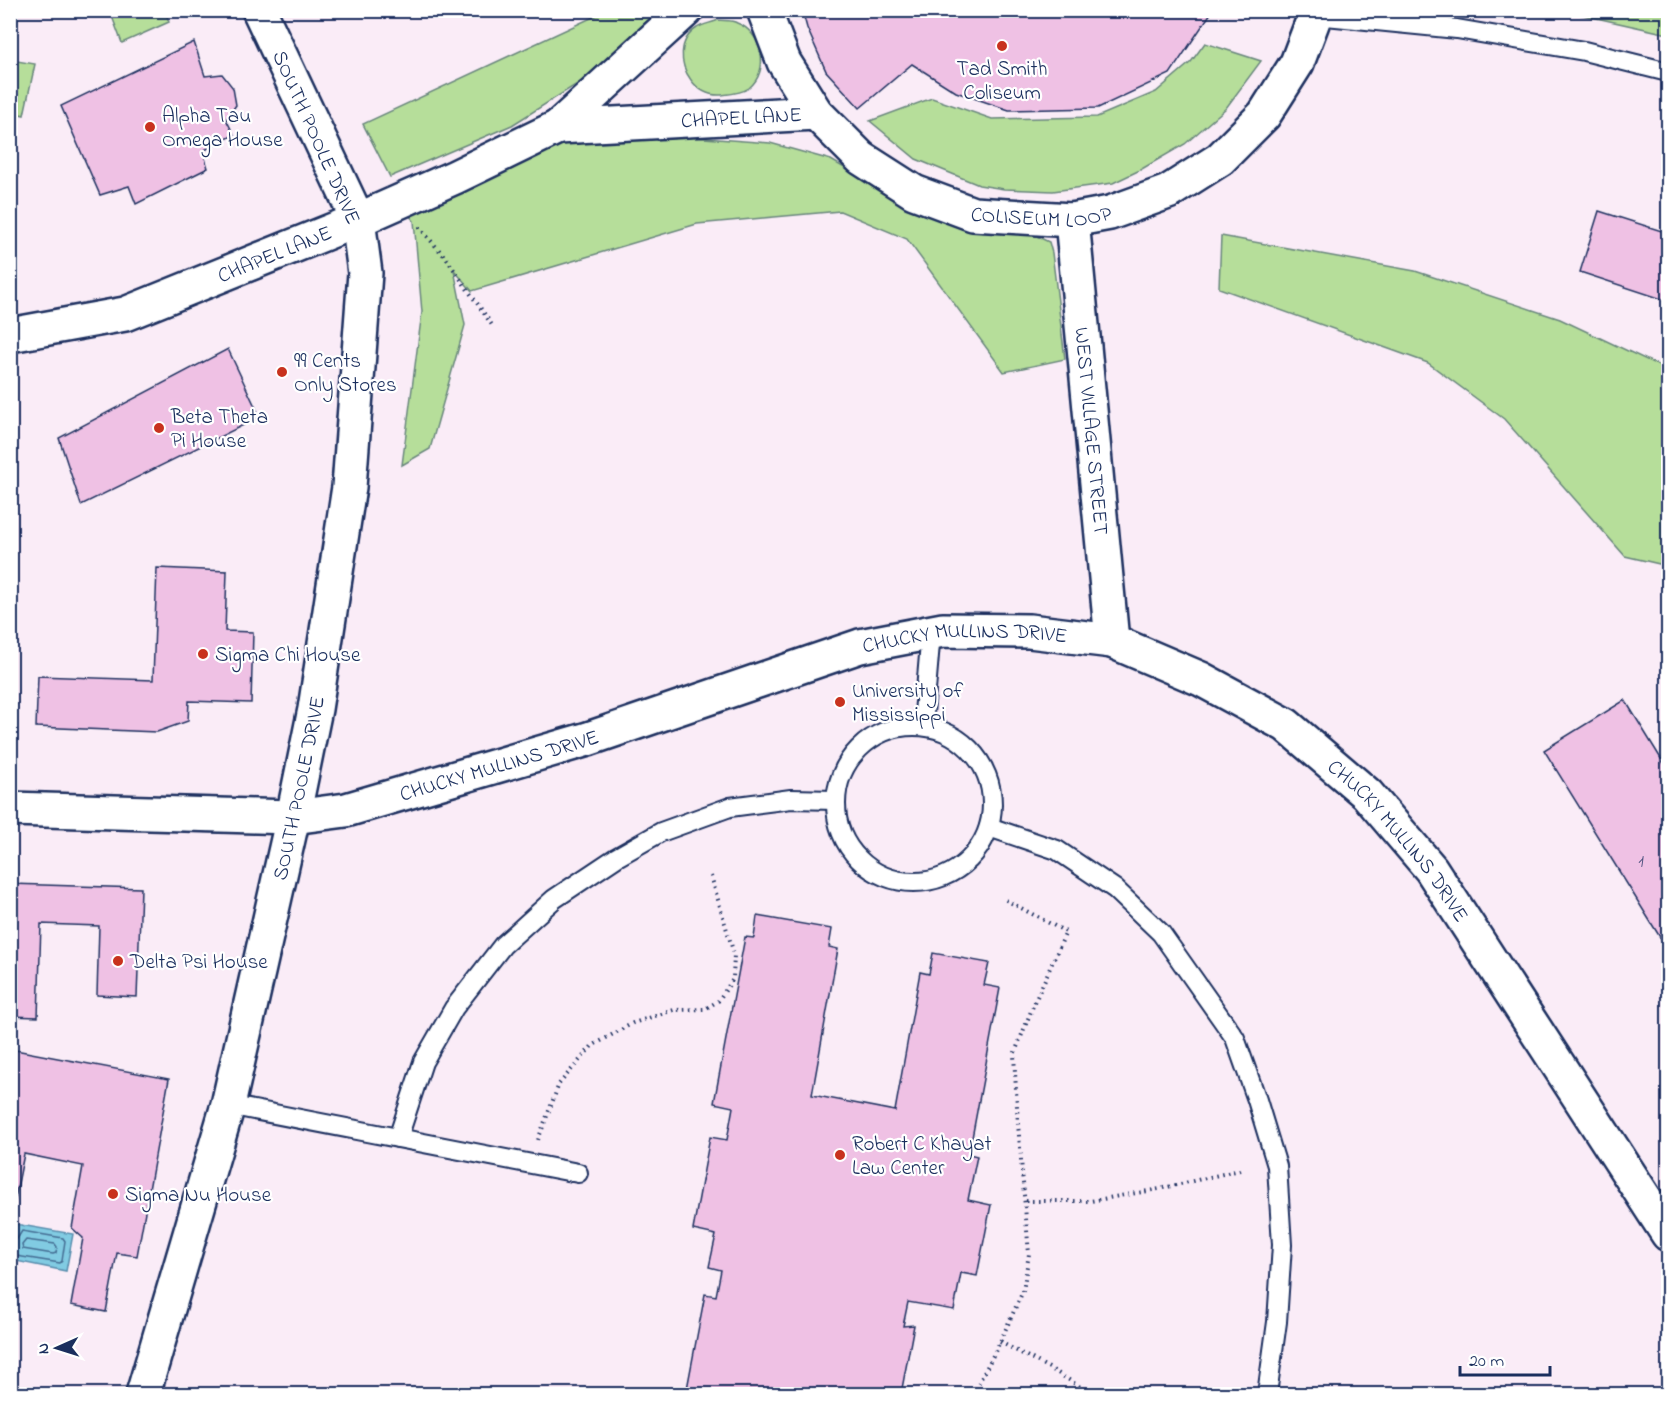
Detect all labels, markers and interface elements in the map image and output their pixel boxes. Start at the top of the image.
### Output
marker: Tad Smith Coliseum [995,39,1009,53]
street label: SOUTH POOLE DRIVE [263,46,367,230]
place label: Tad Smith Coliseum [956,55,1048,109]
street label: CHAPEL LANE [680,101,803,137]
place label: Alpha Tau Omega House [162,102,283,158]
marker: Alpha Tau Omega House [143,120,157,134]
street label: COLISEUM LOOP [970,200,1114,237]
street label: CHAPEL LANE [213,219,337,292]
street label: WEST VILLAGE STREET [1065,326,1115,537]
place label: 99 Cents Only Stores [294,347,397,403]
marker: 99 Cents Only Stores [275,365,289,379]
place label: Beta Theta Pi House [170,403,268,457]
marker: Beta Theta Pi House [152,421,166,435]
street label: CHUCKY MULLINS DRIVE [860,616,1069,662]
place label: Sigma Chi House [215,641,361,673]
marker: Sigma Chi House [196,647,210,661]
place label: University of Mississippi [852,677,963,731]
street label: SOUTH POOLE DRIVE [266,694,334,884]
marker: University of Mississippi [833,695,847,709]
street label: CHUCKY MULLINS DRIVE [396,723,603,810]
street label: CHUCKY MULLINS DRIVE [1320,753,1475,929]
house number: 1 [1638,849,1644,875]
place label: Delta Psi House [129,948,268,978]
marker: Delta Psi House [111,954,125,968]
place label: Robert C Khayat Law Center [852,1130,992,1184]
marker: Robert C Khayat Law Center [833,1148,847,1162]
place label: Sigma Nu House [125,1181,272,1213]
marker: Sigma Nu House [106,1187,120,1201]
north arrow [27,1318,87,1378]
scale bar [1460,1339,1550,1377]
text: N [32,1342,56,1355]
text: 20 m [1469,1349,1504,1375]

